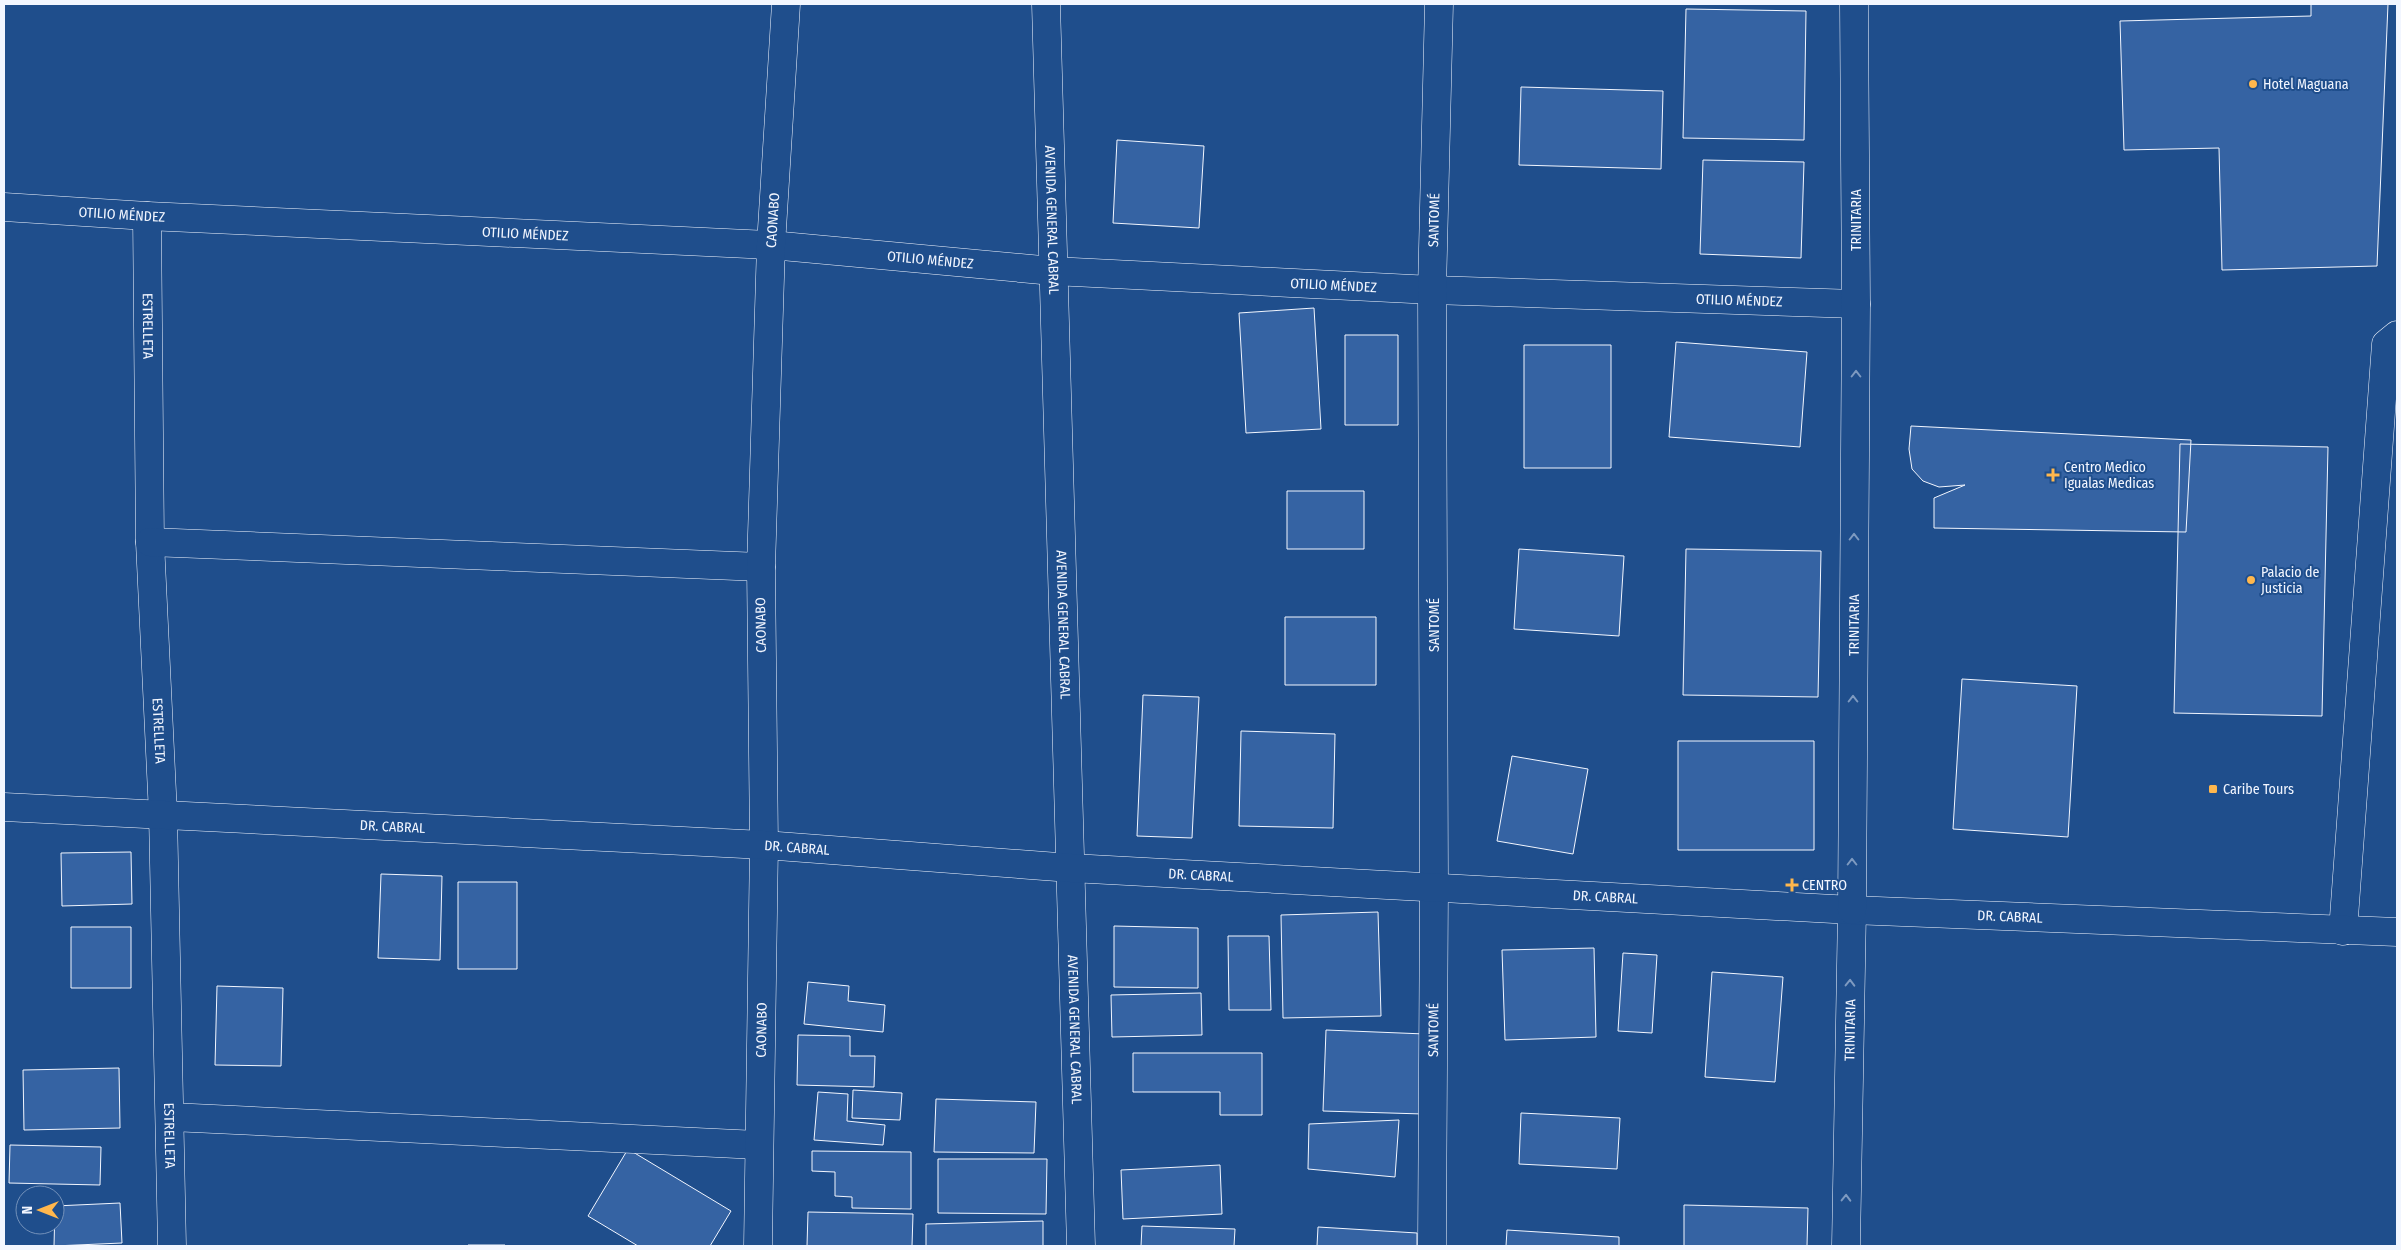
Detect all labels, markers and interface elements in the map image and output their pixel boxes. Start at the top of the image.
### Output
place label: Hotel Maguana [2263,76,2349,93]
marker: Hotel Maguana [2247,78,2259,90]
street label: AVENIDA GENERAL CABRAL [1041,145,1063,295]
street label: TRINITARIA [1848,188,1865,251]
street label: CAONABO [762,192,783,248]
street label: SANTOMÉ [1425,192,1443,247]
street label: OTILIO MÉNDEZ [78,203,166,225]
street label: OTILIO MÉNDEZ [482,223,569,244]
street label: OTILIO MÉNDEZ [886,247,975,272]
street label: OTILIO MÉNDEZ [1290,274,1378,296]
street label: OTILIO MÉNDEZ [1696,290,1783,310]
street label: ESTRELLETA [139,293,157,360]
one-way arrow [1851,370,1861,378]
place label: Centro Medico Igualas Medicas [2064,459,2154,492]
marker: Centro Medico Igualas Medicas [2046,468,2060,482]
one-way arrow [1849,532,1859,540]
street label: AVENIDA GENERAL CABRAL [1053,550,1074,700]
place label: Palacio de Justicia [2261,564,2319,597]
marker: Palacio de Justicia [2245,574,2257,586]
street label: TRINITARIA [1845,593,1863,656]
street label: CAONABO [752,597,770,653]
street label: SANTOMÉ [1425,598,1443,652]
one-way arrow [1848,695,1858,702]
street label: ESTRELLETA [149,697,169,765]
place label: Caribe Tours [2223,781,2294,798]
marker: Caribe Tours [2207,783,2219,795]
street label: DR. CABRAL [359,816,426,837]
street label: DR. CABRAL [764,837,830,858]
one-way arrow [1847,857,1857,865]
street label: DR. CABRAL [1168,865,1234,885]
place label: CENTRO [1802,877,1847,894]
marker: CENTRO [1786,879,1798,891]
street label: DR. CABRAL [1572,886,1639,907]
street label: DR. CABRAL [1977,907,2043,926]
street label: AVENIDA GENERAL CABRAL [1064,955,1086,1104]
one-way arrow [1845,978,1855,986]
street label: TRINITARIA [1841,998,1859,1061]
street label: CAONABO [752,1002,770,1058]
street label: SANTOMÉ [1424,1003,1442,1057]
street label: ESTRELLETA [161,1102,179,1169]
north arrow [15,1185,65,1235]
one-way arrow [1841,1193,1852,1201]
text: N [19,1206,36,1214]

